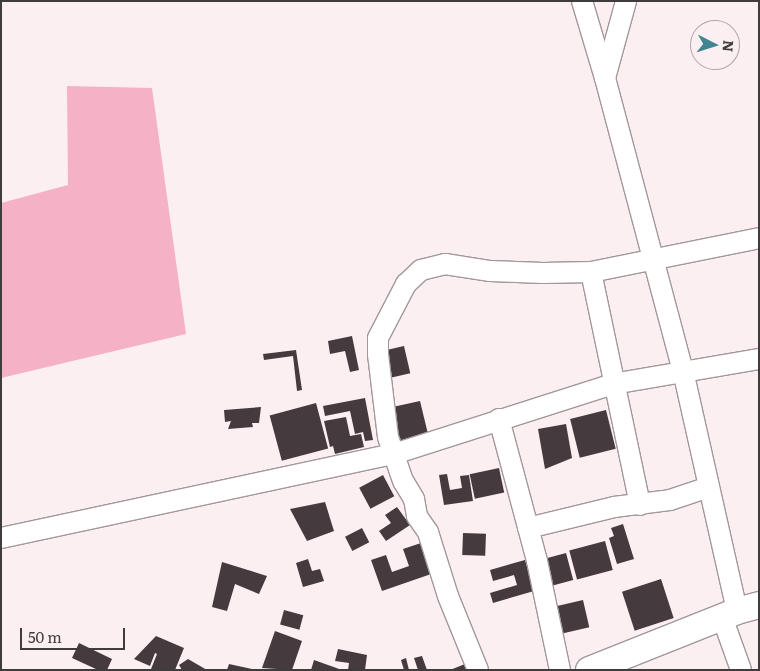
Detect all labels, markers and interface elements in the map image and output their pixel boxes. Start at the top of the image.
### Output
north arrow [690,20,740,70]
text: N [718,39,739,53]
scale bar [22,618,128,650]
text: 50 m [28,625,62,648]

